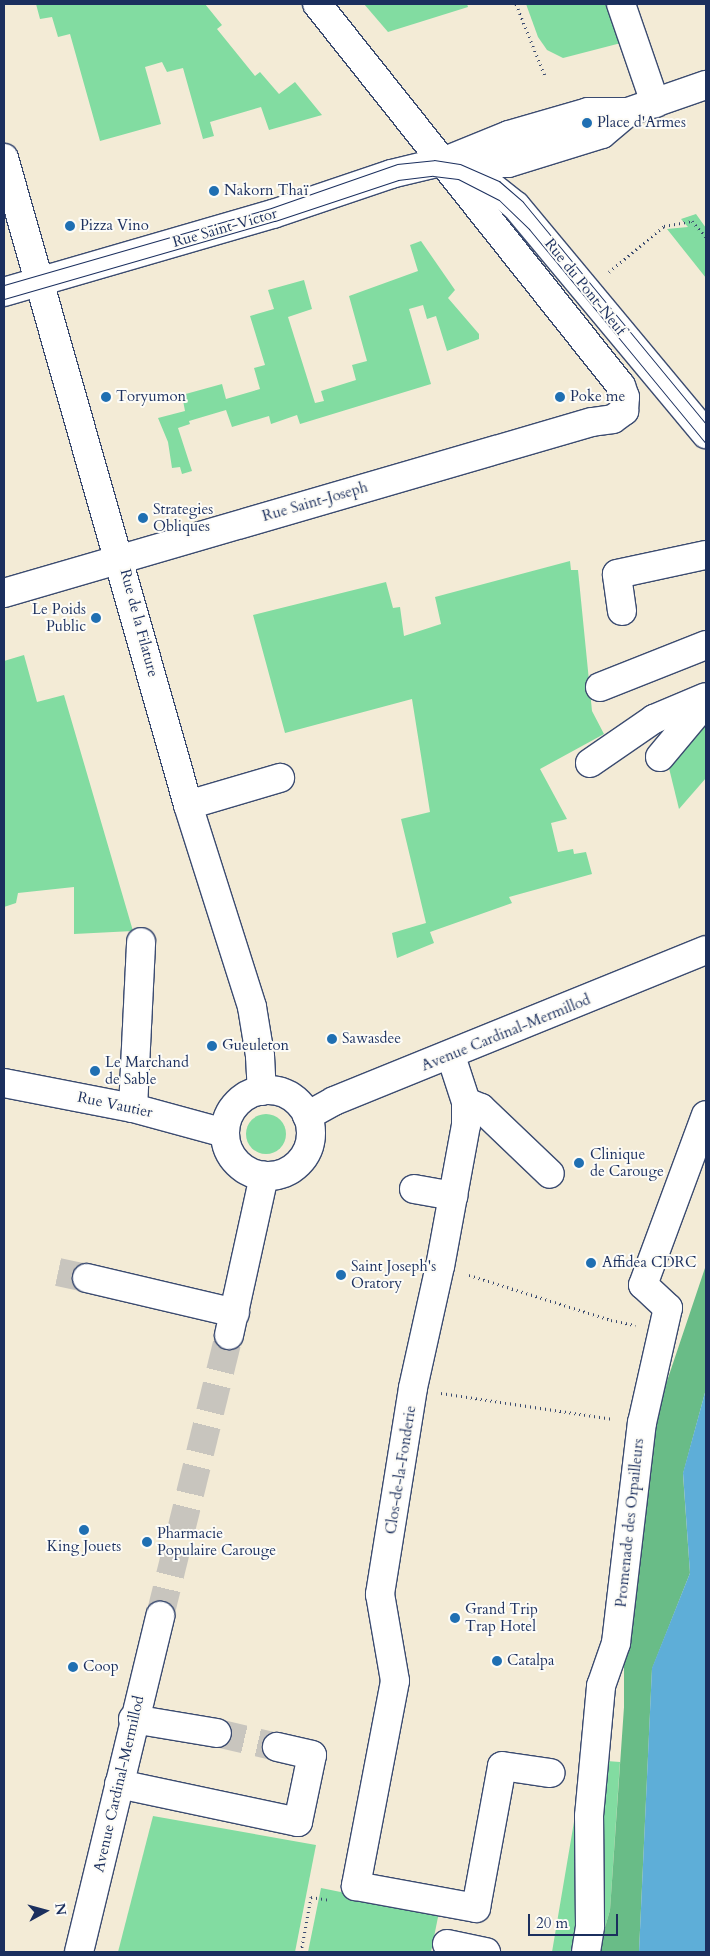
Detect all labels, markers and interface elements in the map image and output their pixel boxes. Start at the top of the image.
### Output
place label: Place d'Armes [597,114,686,132]
marker: Place d'Armes [581,117,593,129]
place label: Nakorn Thaï [224,182,308,200]
marker: Nakorn Thaï [208,185,220,197]
street label: Rue Saint-Victor [171,204,279,252]
place label: Pizza Vino [80,217,149,235]
marker: Pizza Vino [64,220,76,232]
street label: Rue du Pont-Neuf [541,235,629,339]
place label: Toryumon [116,388,186,406]
place label: Poke me [570,388,625,406]
marker: Toryumon [100,391,112,403]
marker: Poke me [554,391,566,403]
street label: Rue Saint-Joseph [260,478,370,526]
place label: Strategies Obliques [153,500,213,535]
marker: Strategies Obliques [137,512,149,524]
street label: Rue de la Filature [116,567,162,679]
place label: Le Poids Public [32,600,86,635]
marker: Le Poids Public [90,612,102,624]
street label: Avenue Cardinal-Mermillod [419,991,593,1075]
place label: Sawasdee [342,1030,401,1048]
marker: Sawasdee [326,1033,338,1045]
place label: Gueuleton [222,1037,289,1055]
marker: Gueuleton [206,1040,218,1052]
place label: Le Marchand de Sable [105,1053,189,1088]
marker: Le Marchand de Sable [89,1065,101,1077]
street label: Rue Vautier [76,1088,154,1122]
place label: Clinique de Carouge [590,1145,664,1180]
marker: Clinique de Carouge [572,1156,586,1170]
place label: Affidea CDRC [602,1254,696,1272]
marker: Affidea CDRC [584,1256,598,1270]
place label: Saint Joseph's Oratory [351,1257,436,1292]
marker: Saint Joseph's Oratory [335,1269,347,1281]
street label: Clos-de-la-Fonderie [382,1404,420,1536]
street label: Promenade des Orpailleurs [612,1438,648,1608]
marker: King Jouets [78,1524,90,1536]
place label: Pharmacie Populaire Carouge [157,1524,276,1559]
marker: Pharmacie Populaire Carouge [141,1536,153,1548]
place label: King Jouets [47,1538,121,1556]
place label: Grand Trip Trap Hotel [465,1600,538,1635]
marker: Grand Trip Trap Hotel [449,1612,461,1624]
place label: Catalpa [507,1652,554,1670]
marker: Catalpa [491,1655,503,1667]
place label: Coop [83,1658,119,1676]
marker: Coop [67,1661,79,1673]
street label: Avenue Cardinal-Mermillod [90,1694,148,1874]
north arrow [20,1886,70,1936]
text: N [50,1902,71,1916]
scale bar [530,1904,620,1936]
text: 20 m [536,1913,568,1933]

